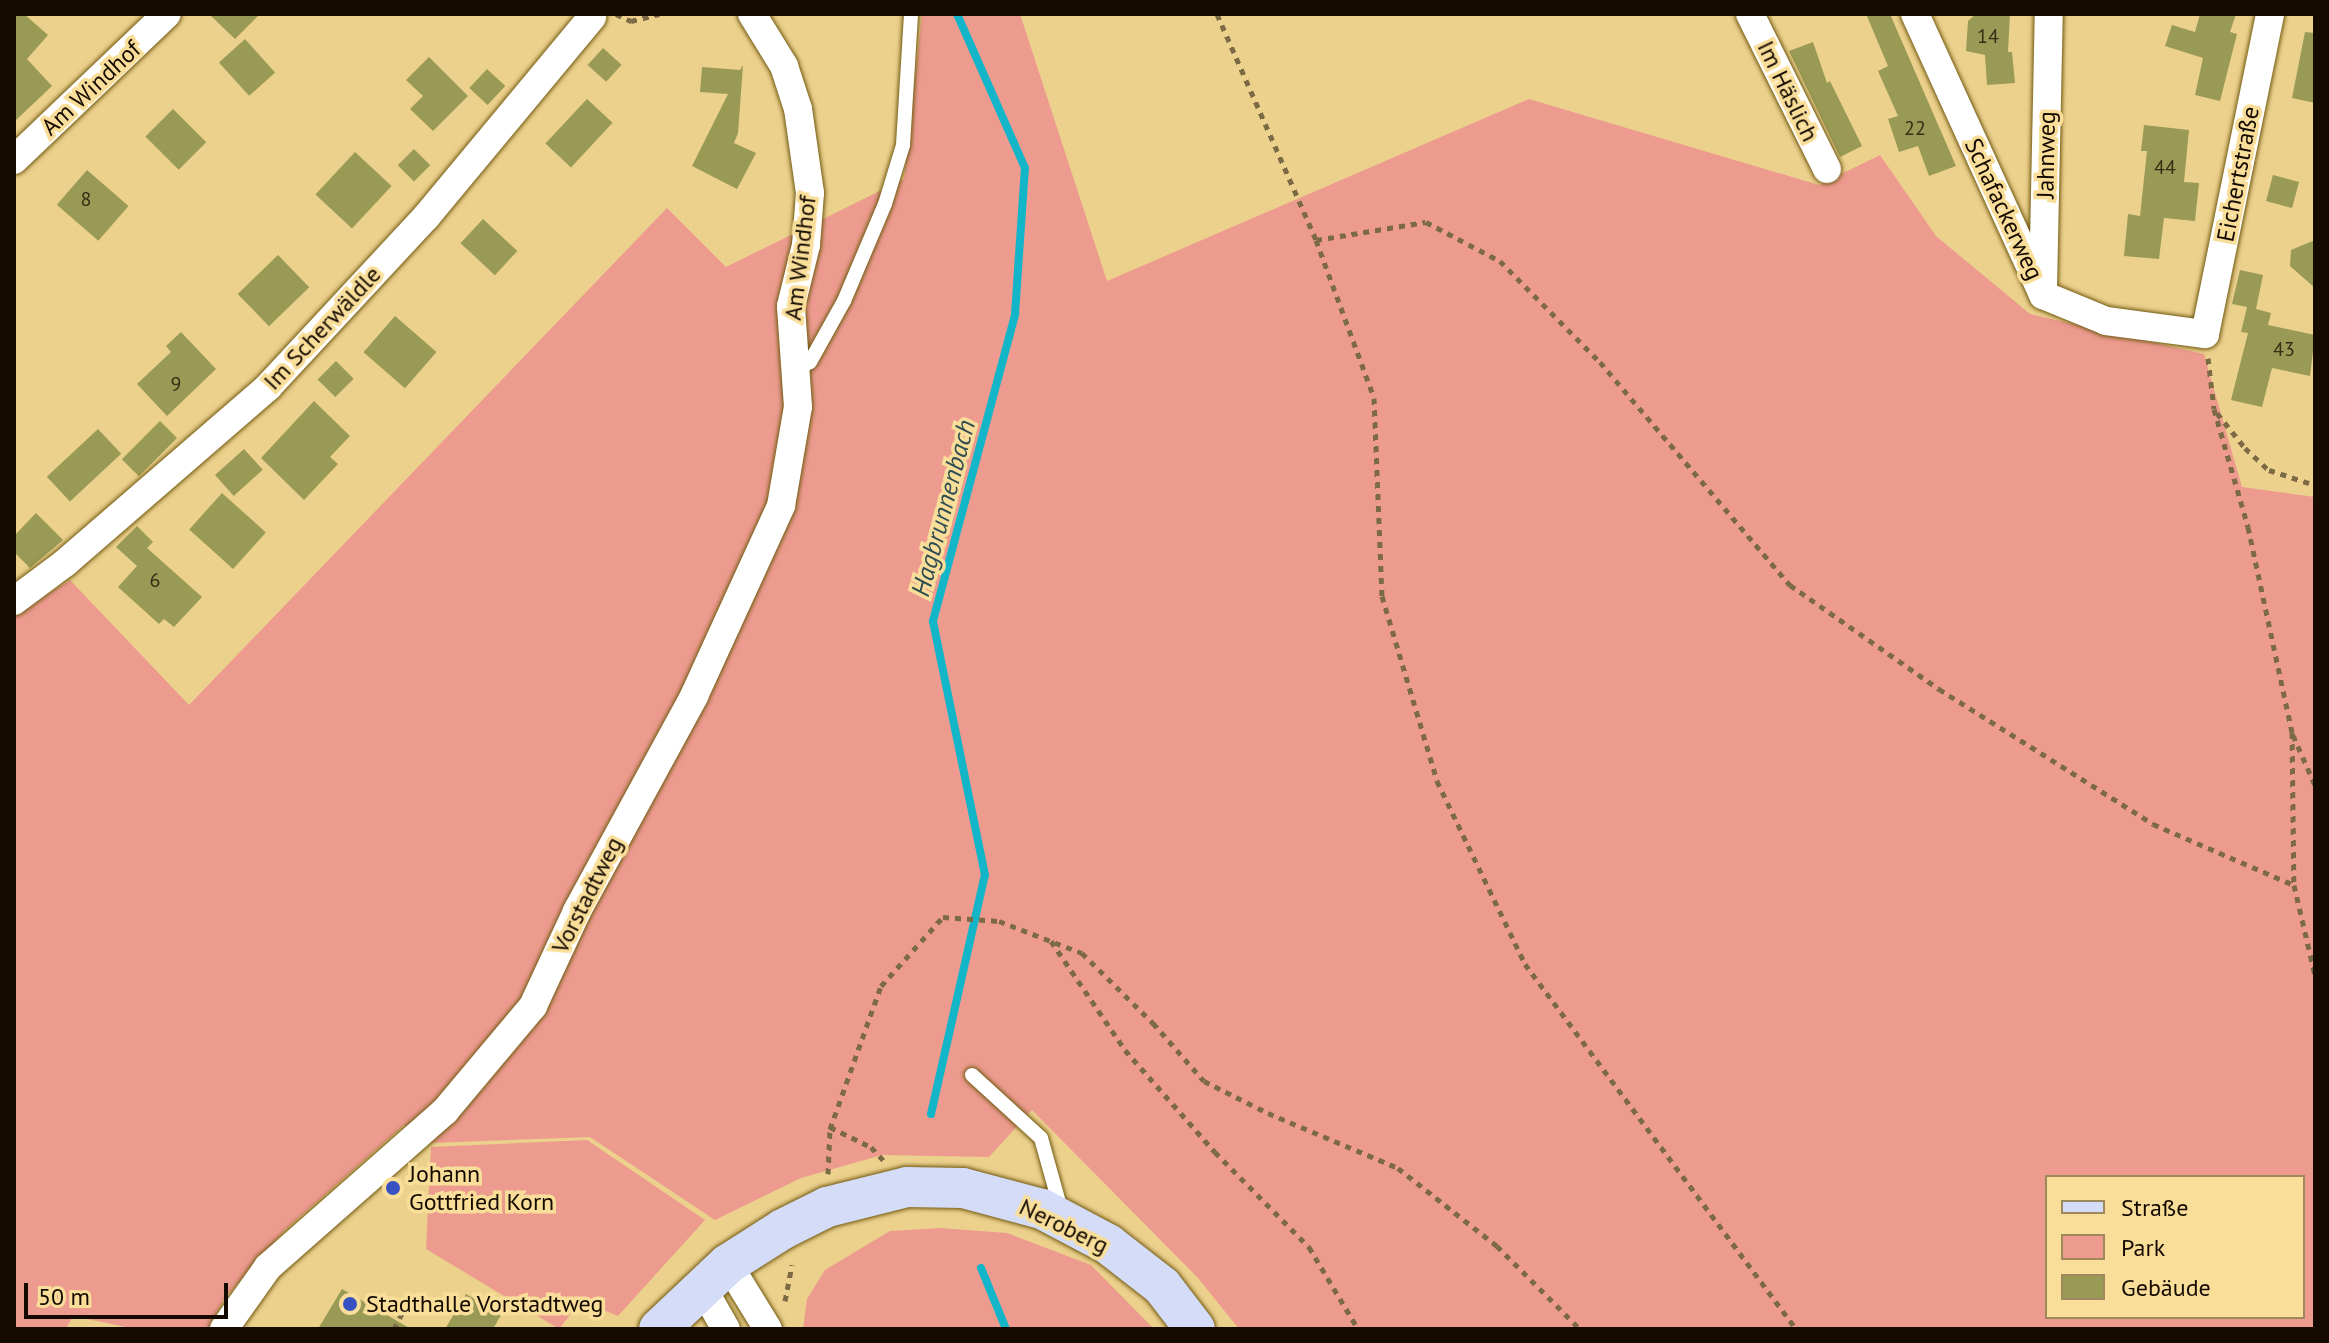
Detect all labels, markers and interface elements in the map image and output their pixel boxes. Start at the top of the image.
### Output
house number: 14 [1977,24,1999,48]
street label: Am Windhof [35,35,147,141]
street label: Im Häslich [1751,36,1825,146]
street label: Eichertstraße [2211,104,2265,244]
street label: Jahnweg [2031,111,2061,199]
house number: 22 [1904,116,1926,140]
street label: Schafackerweg [1959,134,2049,284]
house number: 44 [2154,155,2176,179]
house number: 8 [81,187,91,211]
street label: Am Windhof [778,194,822,322]
street label: Im Scherwäldle [257,260,387,396]
house number: 43 [2273,337,2295,361]
house number: 9 [171,372,181,396]
water label: Hagbrunnenbach [904,416,982,600]
house number: 6 [150,568,160,592]
street label: Vorstadtweg [545,832,629,958]
place label: Johann Gottfried Korn [409,1160,554,1216]
legend [2045,1175,2305,1319]
marker: Johann Gottfried Korn [384,1179,402,1197]
street label: Neroberg [1015,1192,1113,1260]
text: Straße [2121,1192,2188,1223]
text: Park [2121,1232,2165,1263]
scale bar [28,1267,232,1317]
text: Gebäude [2121,1272,2211,1303]
text: 50 m [38,1281,90,1312]
place label: Stadthalle Vorstadtweg [366,1290,604,1318]
marker: Stadthalle Vorstadtweg [341,1295,359,1313]

